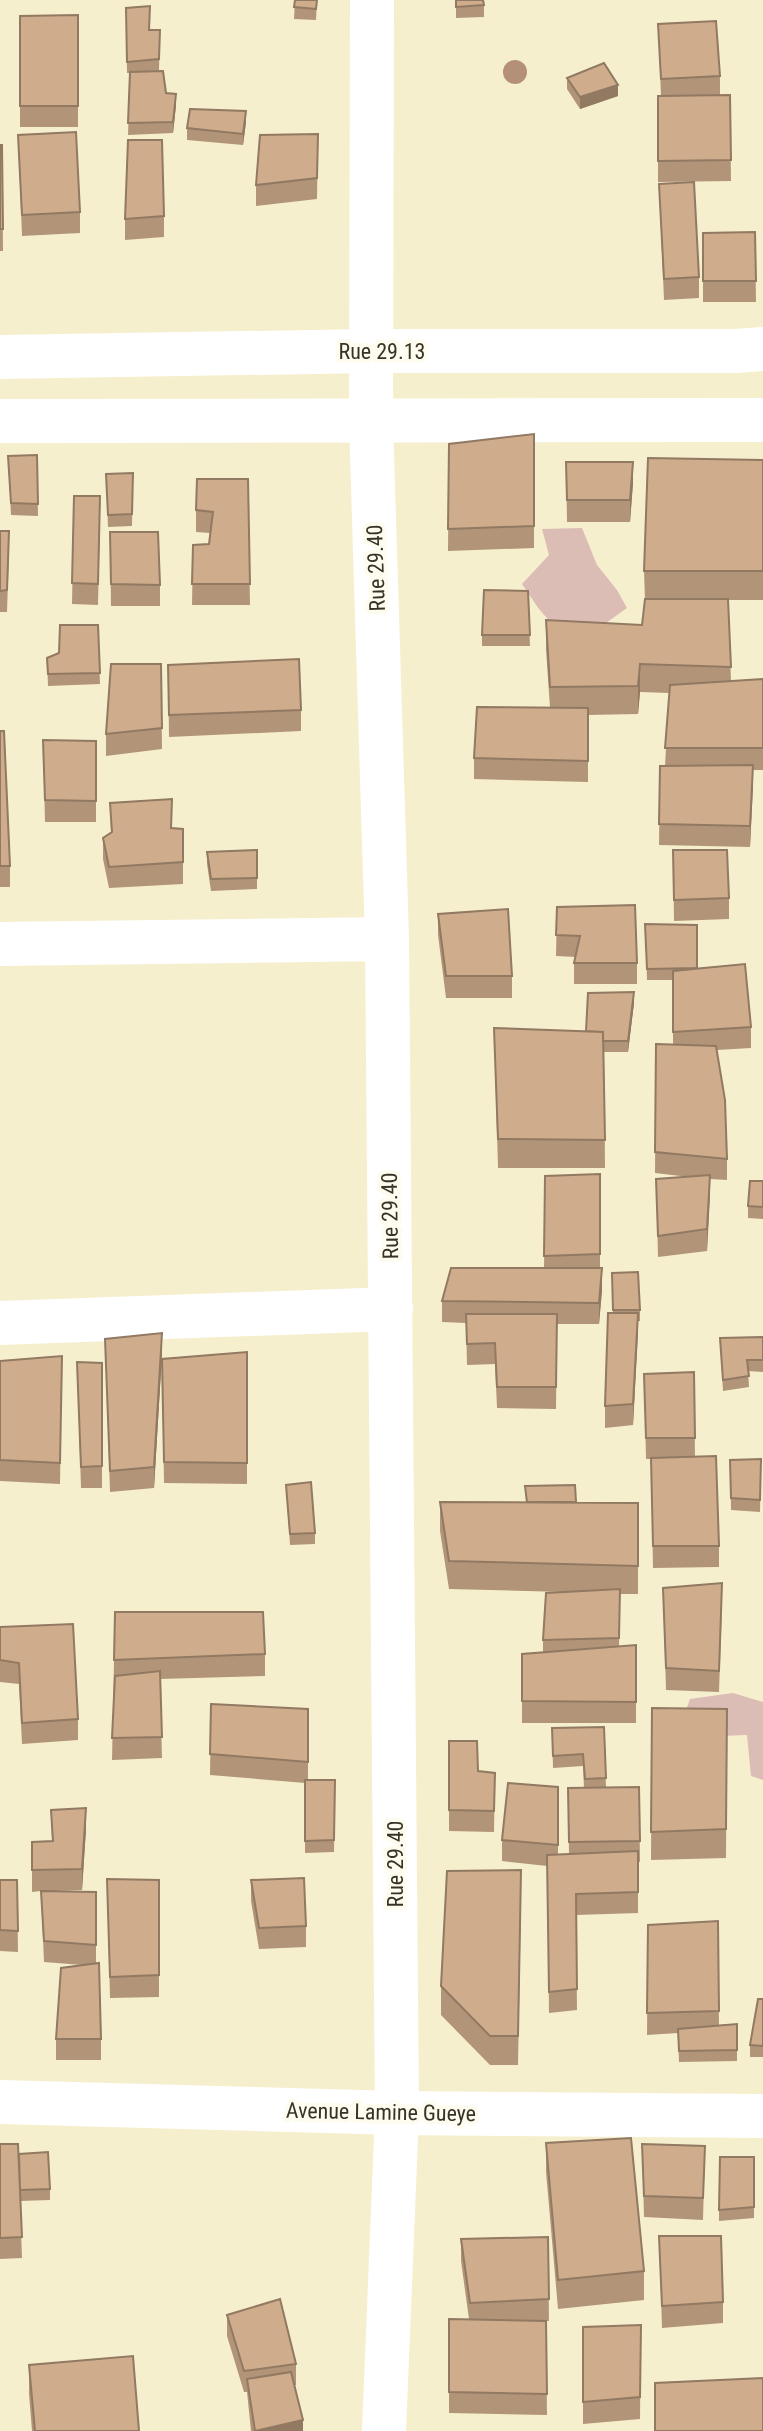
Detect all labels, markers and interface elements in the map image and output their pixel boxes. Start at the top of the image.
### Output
street label: Rue 29.13 [339,339,425,364]
street label: Rue 29.40 [362,524,390,612]
street label: Rue 29.40 [377,1172,403,1260]
street label: Rue 29.40 [383,1821,408,1907]
street label: Avenue Lamine Gueye [286,2098,476,2126]

